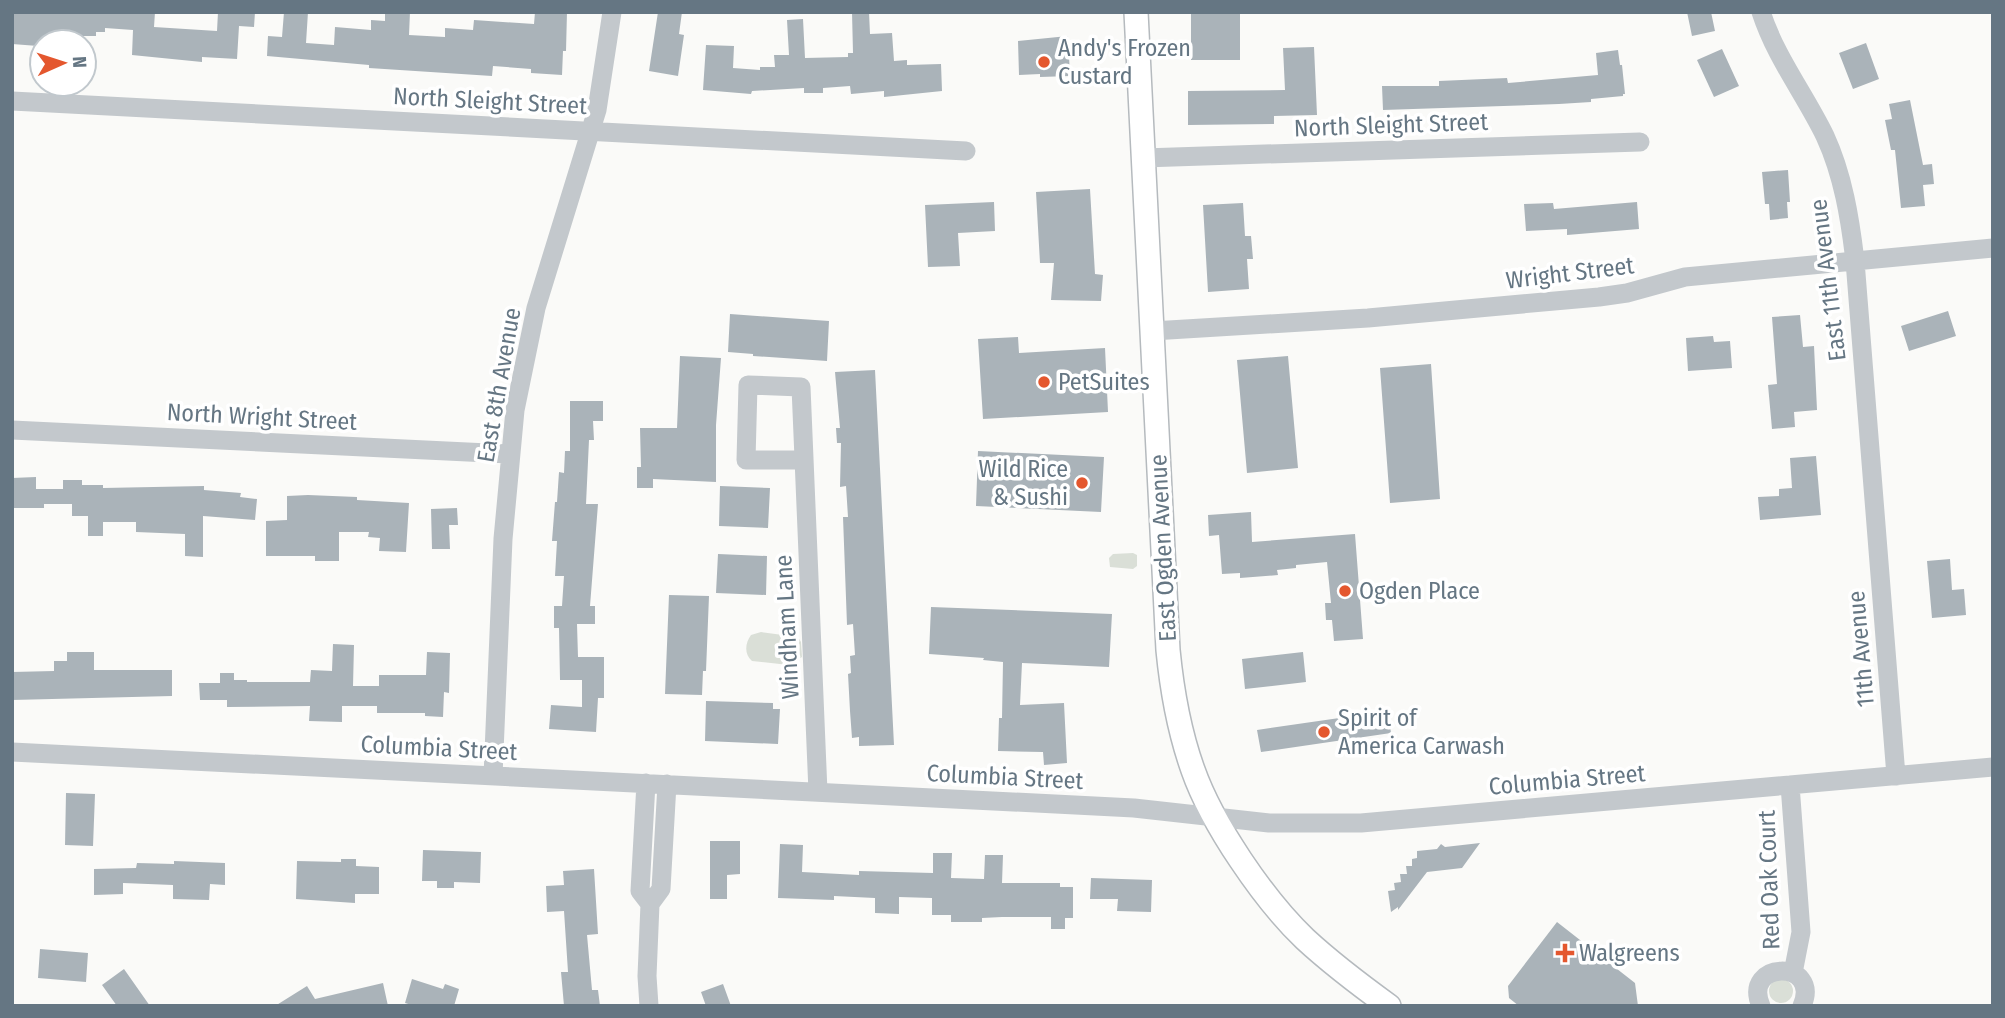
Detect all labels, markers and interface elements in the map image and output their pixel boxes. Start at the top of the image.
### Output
north arrow [28,28,98,98]
place label: Andy's Frozen Custard [1058,34,1191,90]
marker: Andy's Frozen Custard [1036,54,1052,70]
text: N [68,56,91,68]
street label: North Sleight Street [392,82,588,120]
street label: North Sleight Street [1293,108,1489,142]
street label: East 11th Avenue [1804,197,1852,363]
street label: Wright Street [1504,251,1636,295]
street label: East 8th Avenue [472,305,526,465]
place label: PetSuites [1058,368,1150,396]
marker: PetSuites [1036,374,1052,390]
street label: North Wright Street [166,398,358,436]
street label: East Ogden Avenue [1144,454,1182,642]
place label: Wild Rice & Sushi [978,455,1068,511]
marker: Wild Rice & Sushi [1074,475,1090,491]
street label: Windham Lane [769,554,805,700]
place label: Ogden Place [1359,577,1480,605]
marker: Ogden Place [1337,583,1353,599]
street label: 11th Avenue [1842,590,1880,708]
place label: Spirit of America Carwash [1338,704,1505,760]
marker: Spirit of America Carwash [1316,724,1332,740]
street label: Columbia Street [360,730,518,766]
street label: Columbia Street [926,759,1084,795]
street label: Columbia Street [1488,759,1647,801]
street label: Red Oak Court [1753,810,1785,950]
place label: Walgreens [1579,939,1680,967]
marker: Walgreens [1557,945,1573,961]

